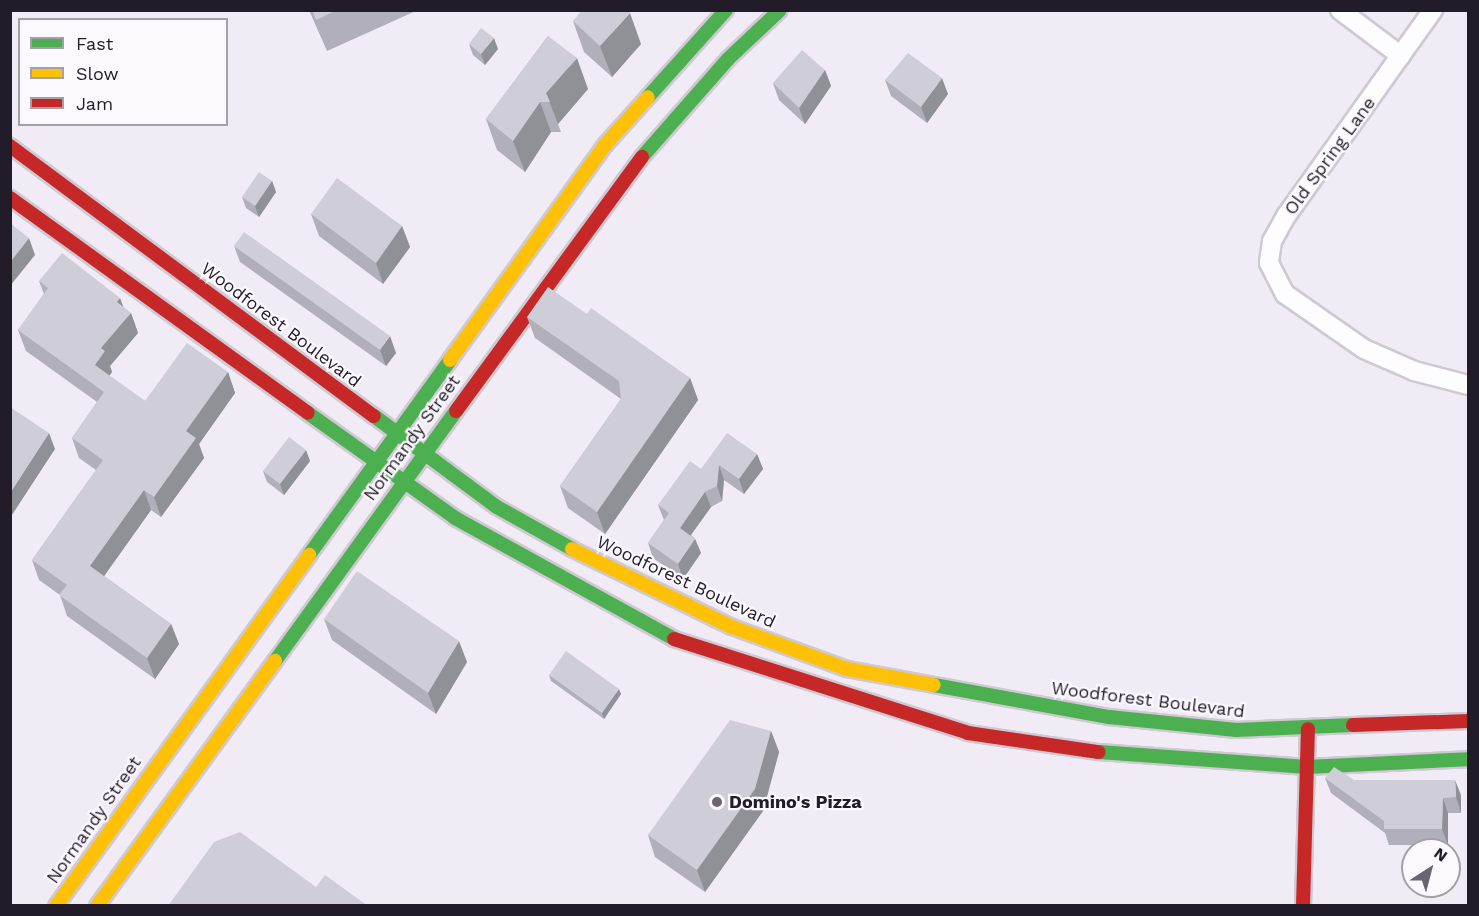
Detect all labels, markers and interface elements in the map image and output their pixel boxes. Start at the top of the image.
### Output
legend [18,18,228,126]
text: Fast [76,33,113,54]
text: Slow [76,63,119,84]
text: Jam [76,93,113,114]
street label: Old Spring Lane [1280,93,1380,219]
street label: Woodforest Boulevard [197,258,365,392]
street label: Normandy Street [359,371,465,505]
street label: Woodforest Boulevard [593,531,779,633]
street label: Woodforest Boulevard [1050,677,1246,723]
street label: Normandy Street [42,752,146,888]
place label: Domino's Pizza [729,791,862,813]
marker: Domino's Pizza [710,795,724,809]
north arrow [1401,838,1461,898]
text: N [1430,843,1451,866]

